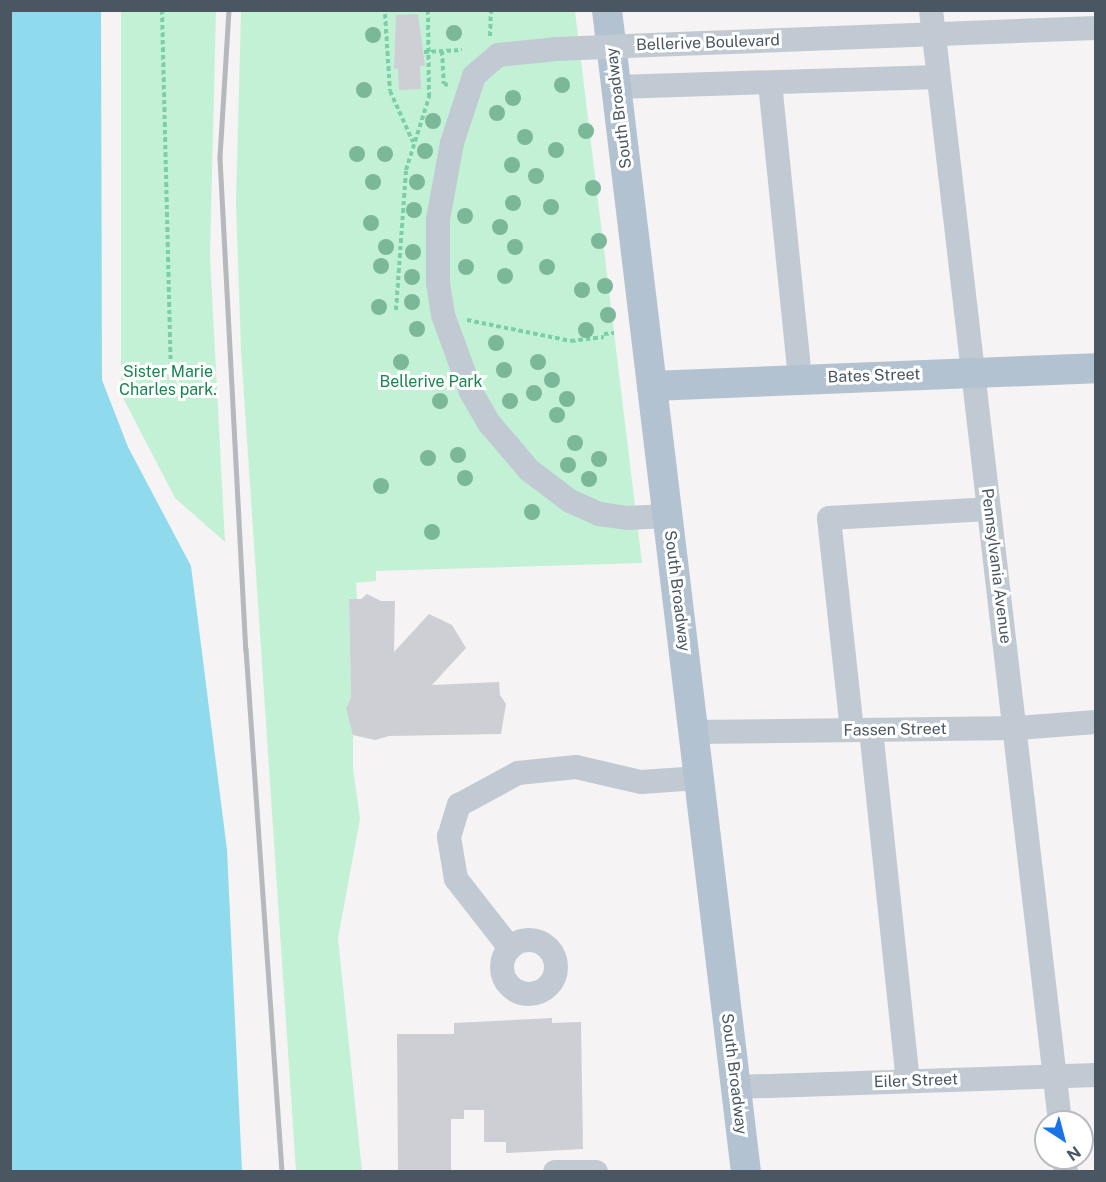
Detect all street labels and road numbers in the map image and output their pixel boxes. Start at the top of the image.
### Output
street label: Bellerive Boulevard [636,31,780,55]
street label: South Broadway [602,46,636,170]
street label: Bates Street [827,365,921,387]
street label: Pennsylvania Avenue [977,487,1015,645]
street label: South Broadway [660,529,694,653]
street label: Fassen Street [843,720,947,740]
street label: South Broadway [717,1012,751,1136]
street label: Eiler Street [874,1070,958,1092]

